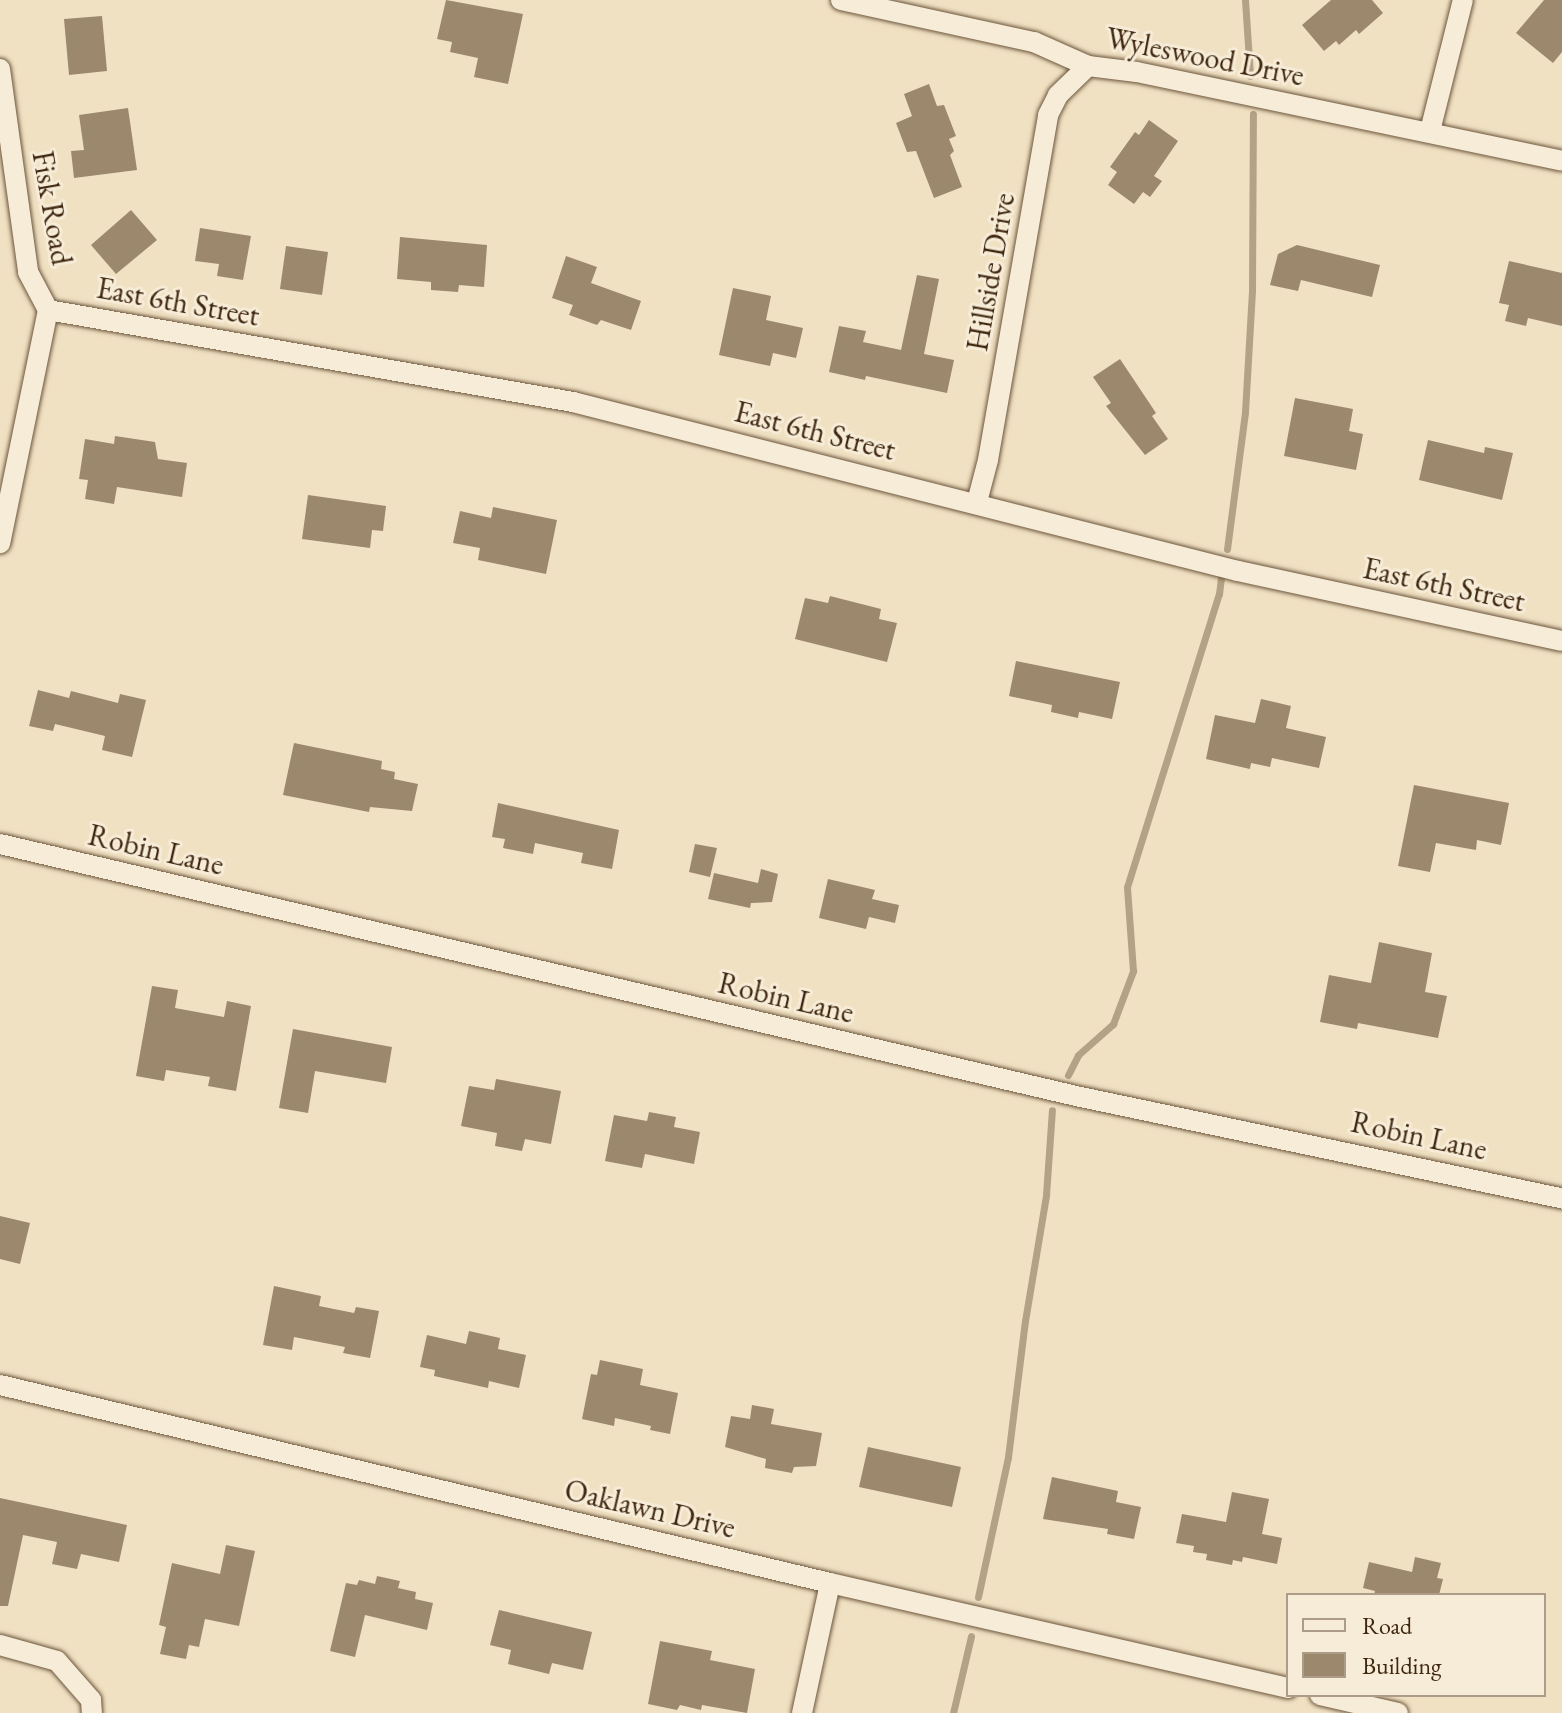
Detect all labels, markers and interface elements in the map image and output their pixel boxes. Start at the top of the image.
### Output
street label: Wyleswood Drive [1103,20,1307,94]
street label: Fisk Road [24,148,80,268]
street label: Hillside Drive [959,190,1023,354]
street label: East 6th Street [94,270,262,334]
street label: East 6th Street [731,394,899,468]
street label: East 6th Street [1360,550,1528,620]
street label: Robin Lane [85,817,227,883]
street label: Robin Lane [715,965,857,1031]
street label: Robin Lane [1348,1104,1490,1168]
street label: Oaklawn Drive [561,1472,739,1546]
legend [1286,1593,1546,1697]
text: Road [1362,1610,1412,1641]
text: Building [1362,1650,1442,1681]

